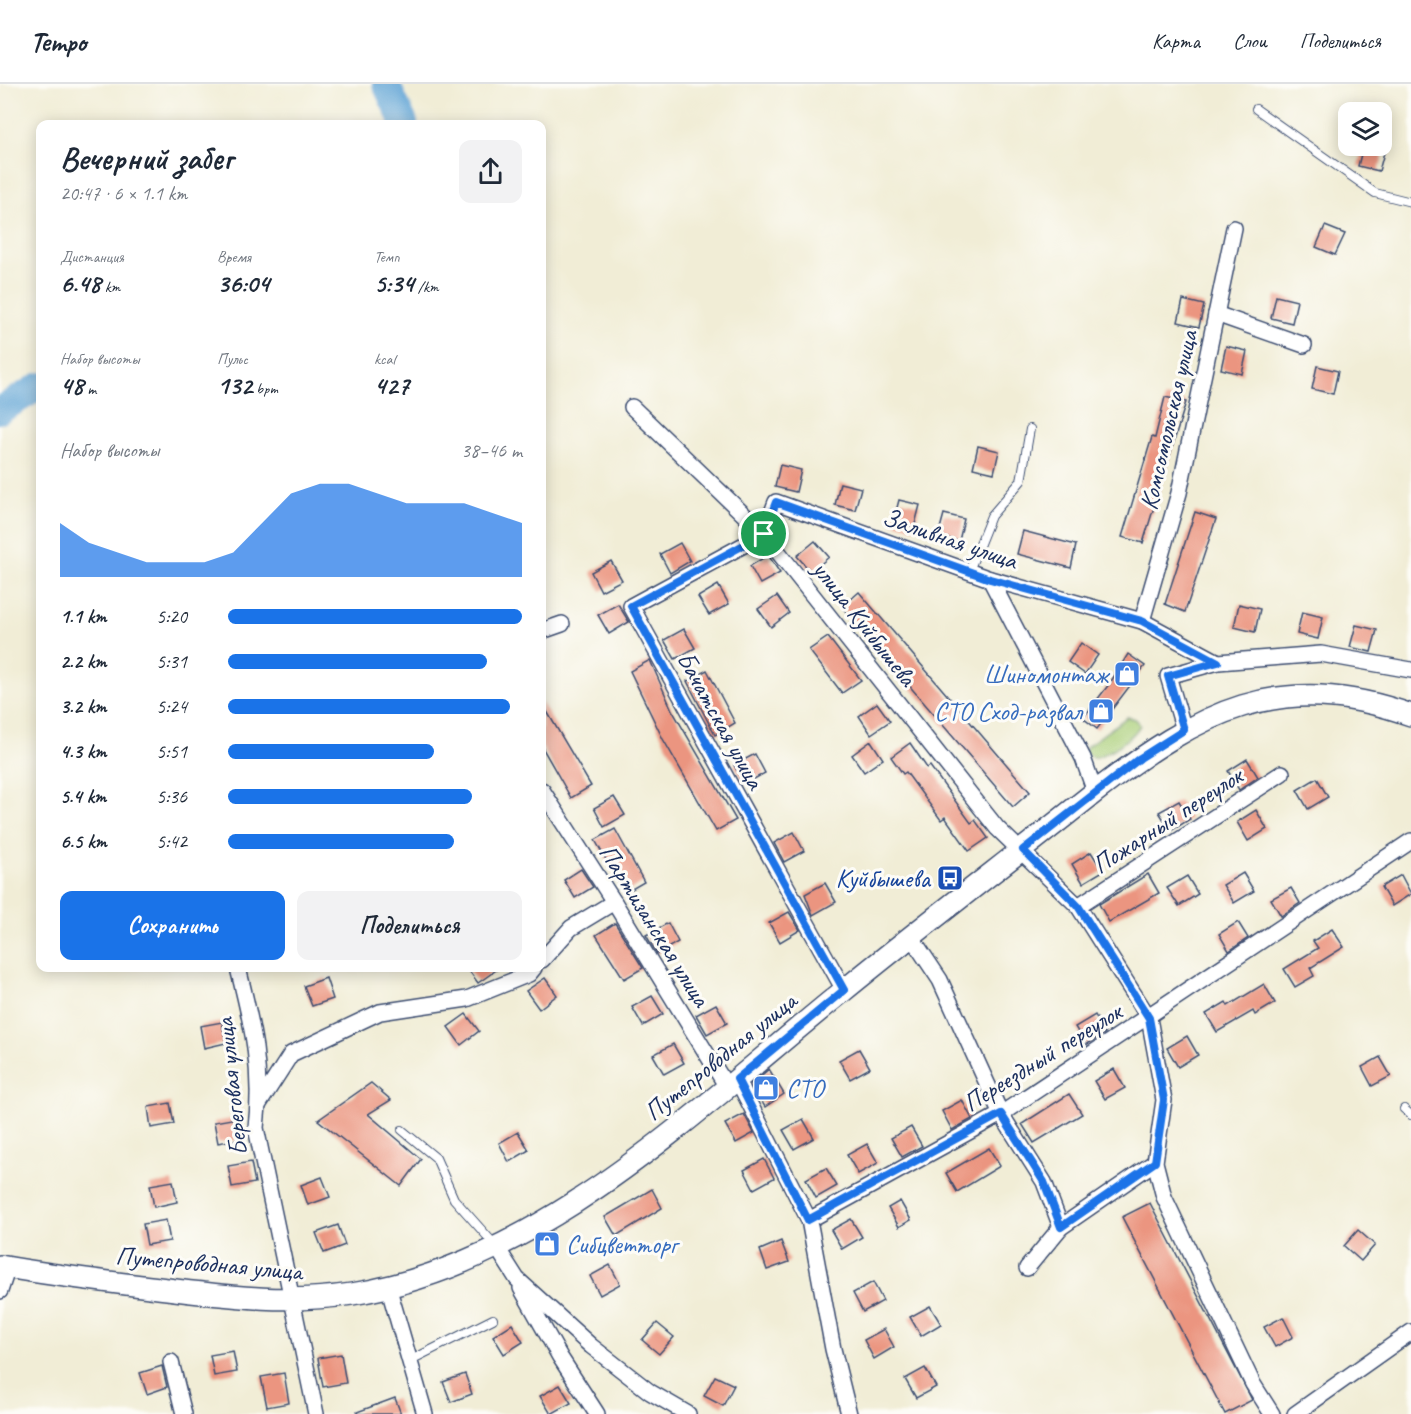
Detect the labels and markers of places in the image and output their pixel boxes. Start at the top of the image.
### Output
pin [738,508,789,559]
place label: Шиномонтаж [984,658,1111,691]
shop icon: Шиномонтаж [1112,659,1142,689]
place label: СТО Сход-развал [934,695,1084,728]
shop icon: СТО Сход-развал [1086,696,1116,726]
place label: Куйбышева [836,862,932,895]
bus stop icon: Куйбышева [935,863,965,893]
place label: СТО [786,1072,826,1105]
shop icon: СТО [751,1073,781,1103]
place label: Сибцветторг [566,1228,681,1261]
shop icon: Сибцветторг [532,1229,562,1259]

